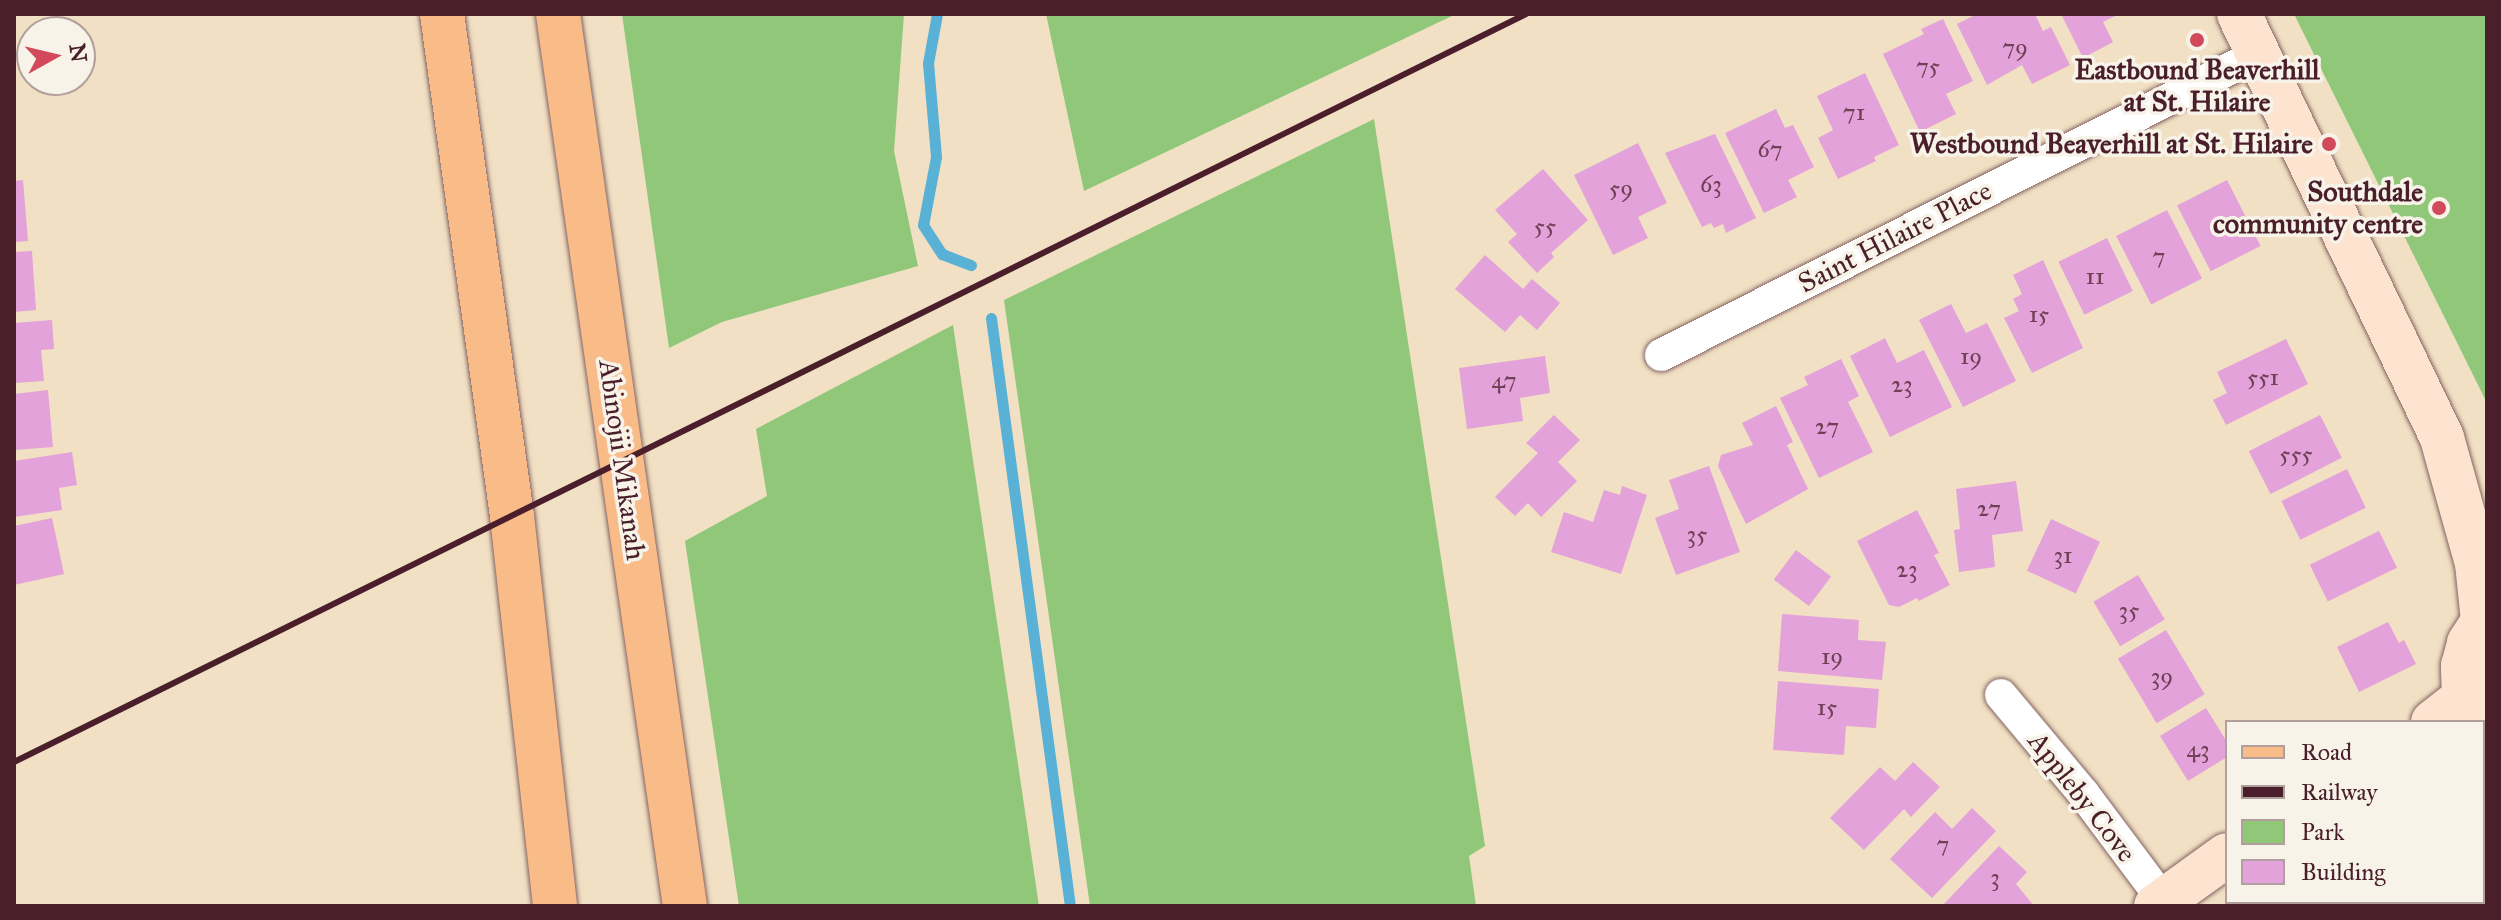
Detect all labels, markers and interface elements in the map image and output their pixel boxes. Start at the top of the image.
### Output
north arrow [16,16,96,96]
marker: Eastbound Beaverhill at St. Hilaire [2188,31,2206,49]
house number: 79 [2002,34,2028,62]
text: N [64,42,93,64]
house number: 75 [1916,53,1940,81]
place label: Eastbound Beaverhill at St. Hilaire [2074,53,2320,119]
house number: 71 [1843,99,1865,127]
place label: Westbound Beaverhill at St. Hilaire [1910,127,2313,161]
marker: Westbound Beaverhill at St. Hilaire [2320,135,2338,153]
house number: 67 [1757,136,1783,164]
house number: 63 [1700,171,1722,199]
street label: Saint Hilaire Place [1793,174,1997,300]
house number: 59 [1609,175,1633,203]
place label: Southdale community centre [2213,175,2423,241]
marker: Southdale community centre [2430,199,2448,217]
house number: 55 [1534,213,1556,241]
house number: 7 [2153,243,2165,271]
house number: 11 [2086,263,2104,291]
house number: 15 [2029,301,2049,329]
house number: 19 [1960,343,1982,371]
street label: Abinojii Mikanah [591,358,653,562]
house number: 551 [2247,364,2279,392]
house number: 47 [1491,367,1517,395]
house number: 23 [1891,371,1913,399]
house number: 27 [1815,413,1839,441]
house number: 555 [2279,441,2313,469]
house number: 27 [1977,495,2001,523]
house number: 35 [1687,521,1707,549]
house number: 31 [2053,542,2073,570]
house number: 23 [1896,556,1918,584]
house number: 35 [2119,597,2139,625]
house number: 19 [1821,643,1843,671]
house number: 39 [2151,663,2173,691]
house number: 15 [1817,694,1837,722]
legend [2225,720,2485,904]
street label: Appleby Cove [2021,725,2143,869]
house number: 43 [2187,736,2209,764]
text: Road [2301,737,2352,767]
text: Railway [2301,777,2378,807]
text: Park [2301,817,2344,847]
house number: 7 [1937,831,1949,859]
text: Building [2301,857,2386,887]
house number: 3 [1990,864,2000,892]

